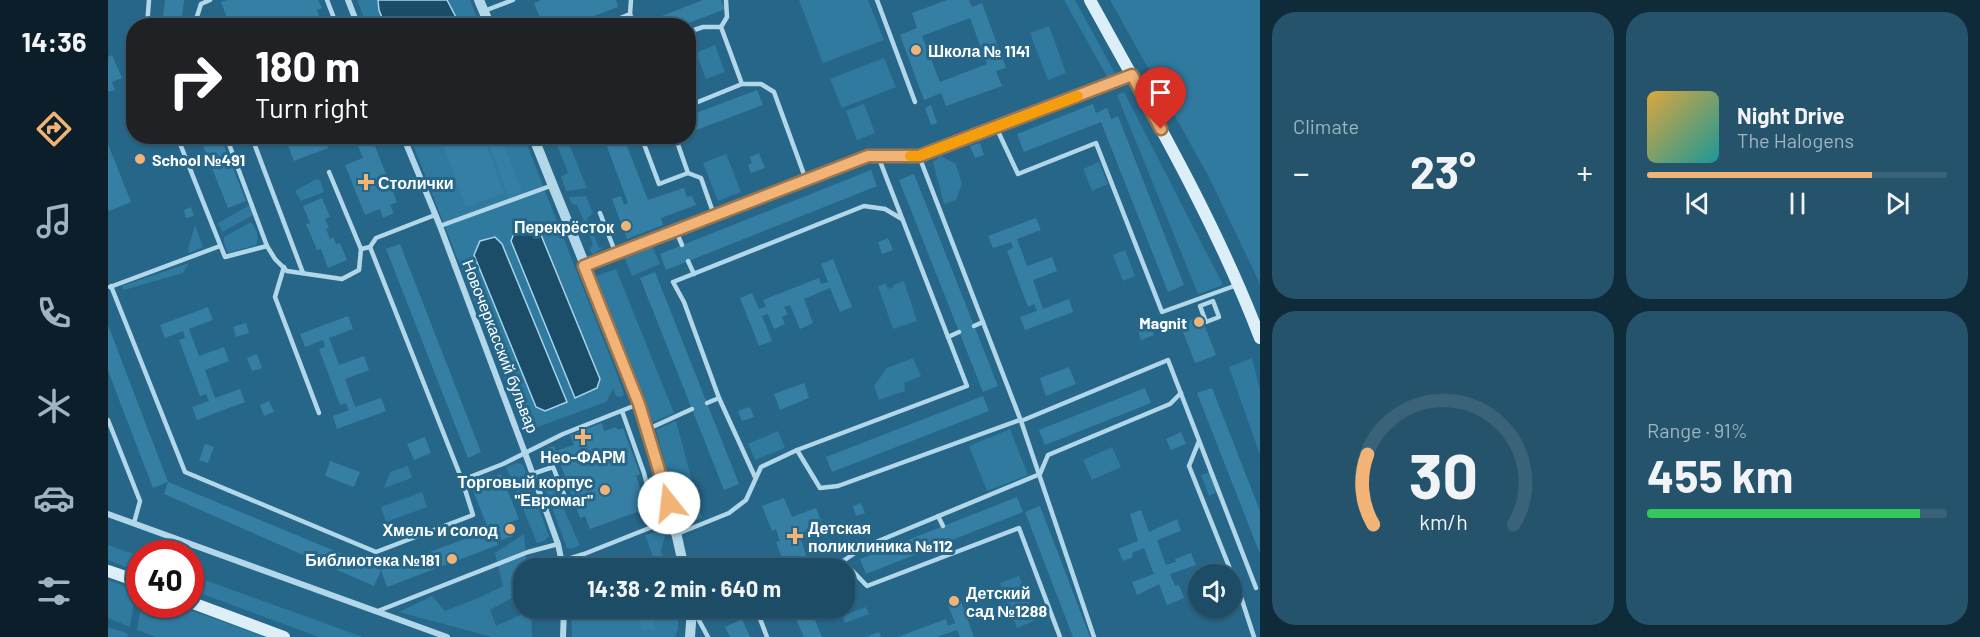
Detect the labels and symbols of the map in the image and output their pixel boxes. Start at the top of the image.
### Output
place label: Школа № 1141 [928,41,1030,60]
marker: Школа № 1141 [909,43,923,57]
pin [1135,67,1186,129]
place label: School №491 [152,150,245,169]
marker: School №491 [133,152,147,166]
place label: Столички [378,173,454,192]
marker: Столички [359,175,373,189]
place label: Перекрёсток [514,217,615,236]
marker: Перекрёсток [619,219,633,233]
street label: Новочеркасский бульвар [459,257,543,435]
place label: Magnit [1139,313,1187,332]
marker: Magnit [1192,315,1206,329]
marker: Нео-ФАРМ [576,430,590,444]
place label: Нео-ФАРМ [540,447,626,466]
position arrow [637,471,701,535]
place label: Торговый корпус "Евромаг" [458,472,593,509]
marker: Торговый корпус "Евромаг" [598,483,612,497]
place label: Детская поликлиника №112 [808,518,953,555]
place label: Хмель и солод [382,520,498,539]
marker: Хмель и солод [503,522,517,536]
marker: Детская поликлиника №112 [786,527,804,545]
speed limit sign: 40 [126,540,204,618]
place label: Библиотека №181 [305,550,440,569]
marker: Библиотека №181 [445,552,459,566]
place label: Детский сад №1288 [966,583,1047,620]
marker: Детский сад №1288 [947,594,961,608]

